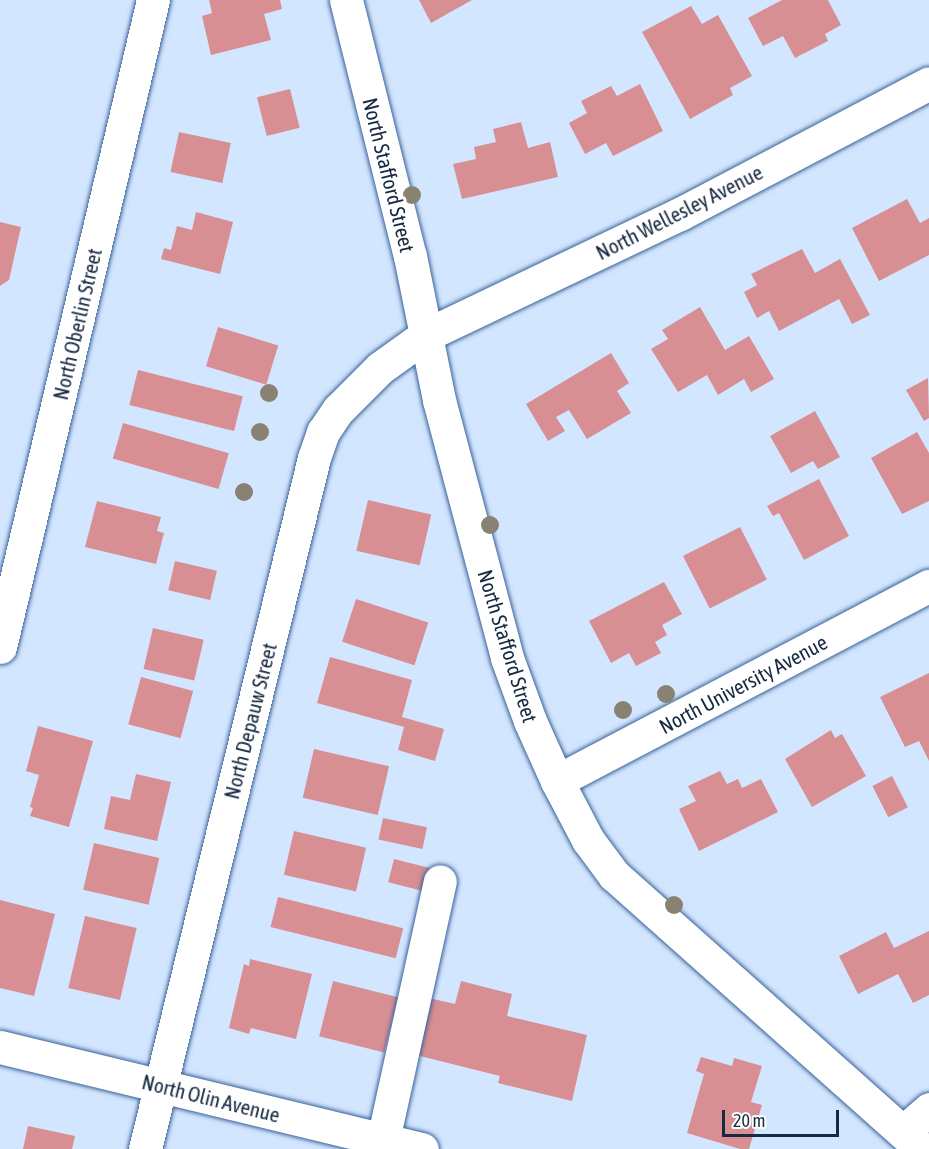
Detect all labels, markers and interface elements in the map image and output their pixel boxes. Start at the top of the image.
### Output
street label: North Stafford Street [358,95,420,255]
street label: North Wellesley Avenue [591,159,767,265]
street label: North Oberlin Street [47,246,107,402]
street label: North Stafford Street [473,567,543,725]
street label: North University Avenue [655,629,831,739]
street label: North Depauw Street [218,640,282,802]
street label: North Olin Avenue [139,1069,283,1127]
scale bar [725,1098,842,1136]
text: 20 m [733,1110,765,1131]

